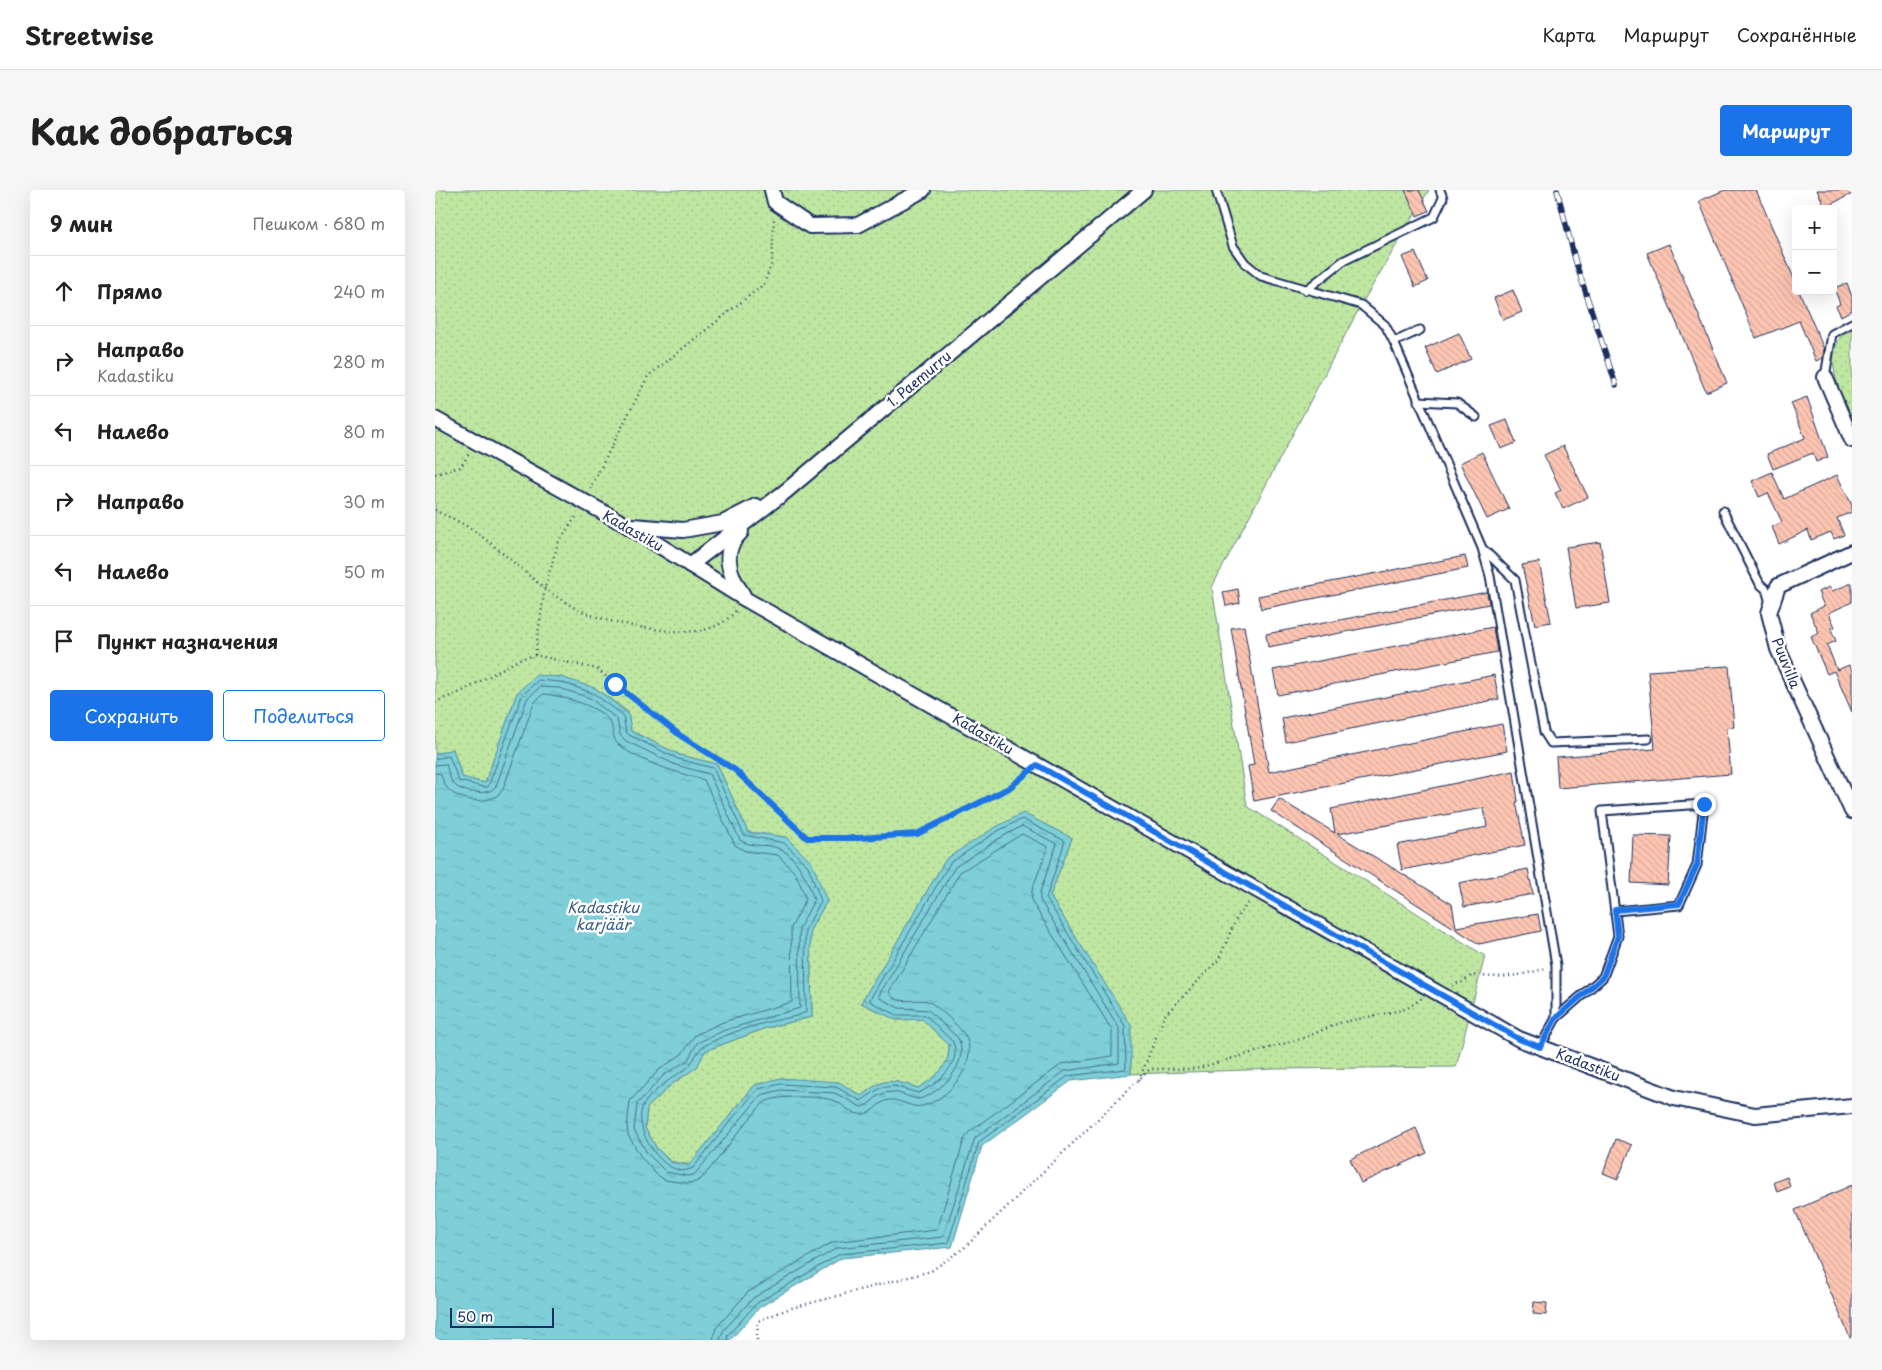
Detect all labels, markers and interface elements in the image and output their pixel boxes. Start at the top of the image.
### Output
text: Streetwise [25,17,154,53]
text: Карта [1543,21,1595,48]
text: Маршрут [1623,21,1709,48]
text: Сохранённые [1737,21,1857,48]
text: Как добраться [30,104,294,157]
button: Маршрут [1720,105,1852,156]
map controls [1792,205,1837,295]
button: + [1792,205,1837,250]
text: 9 мин [50,207,113,239]
text: Пешком · 680 m [253,211,385,235]
button: − [1792,250,1837,295]
icon: ahead [50,277,78,305]
text: Прямо [97,277,162,305]
text: 240 m [333,279,385,303]
text: Направо [97,335,184,363]
street label: 1. Paemurru [882,345,956,412]
icon: right [50,347,78,375]
text: 280 m [333,349,385,373]
text: Kadastiku [97,363,174,387]
icon: left [50,417,78,445]
text: Налево [97,417,169,445]
text: 80 m [343,419,385,443]
icon: right [50,487,78,515]
text: Направо [97,487,184,515]
text: 30 m [343,489,385,513]
street label: Kadastiku [599,505,668,556]
icon: left [50,557,78,585]
text: Налево [97,557,169,585]
text: 50 m [344,559,385,583]
icon: arrive [50,627,78,655]
text: Пункт назначения [97,627,278,655]
street label: Puuvilla [1767,634,1806,692]
route start [604,673,627,696]
button: Сохранить [50,690,213,741]
button: Поделиться [223,690,385,741]
street label: Kadastiku [949,708,1018,759]
route end [1693,793,1716,816]
water label: Kadastiku karjäär [567,895,640,935]
street label: Kadastiku [1553,1043,1623,1086]
scale bar [450,1305,554,1328]
text: 50 m [457,1306,493,1327]

